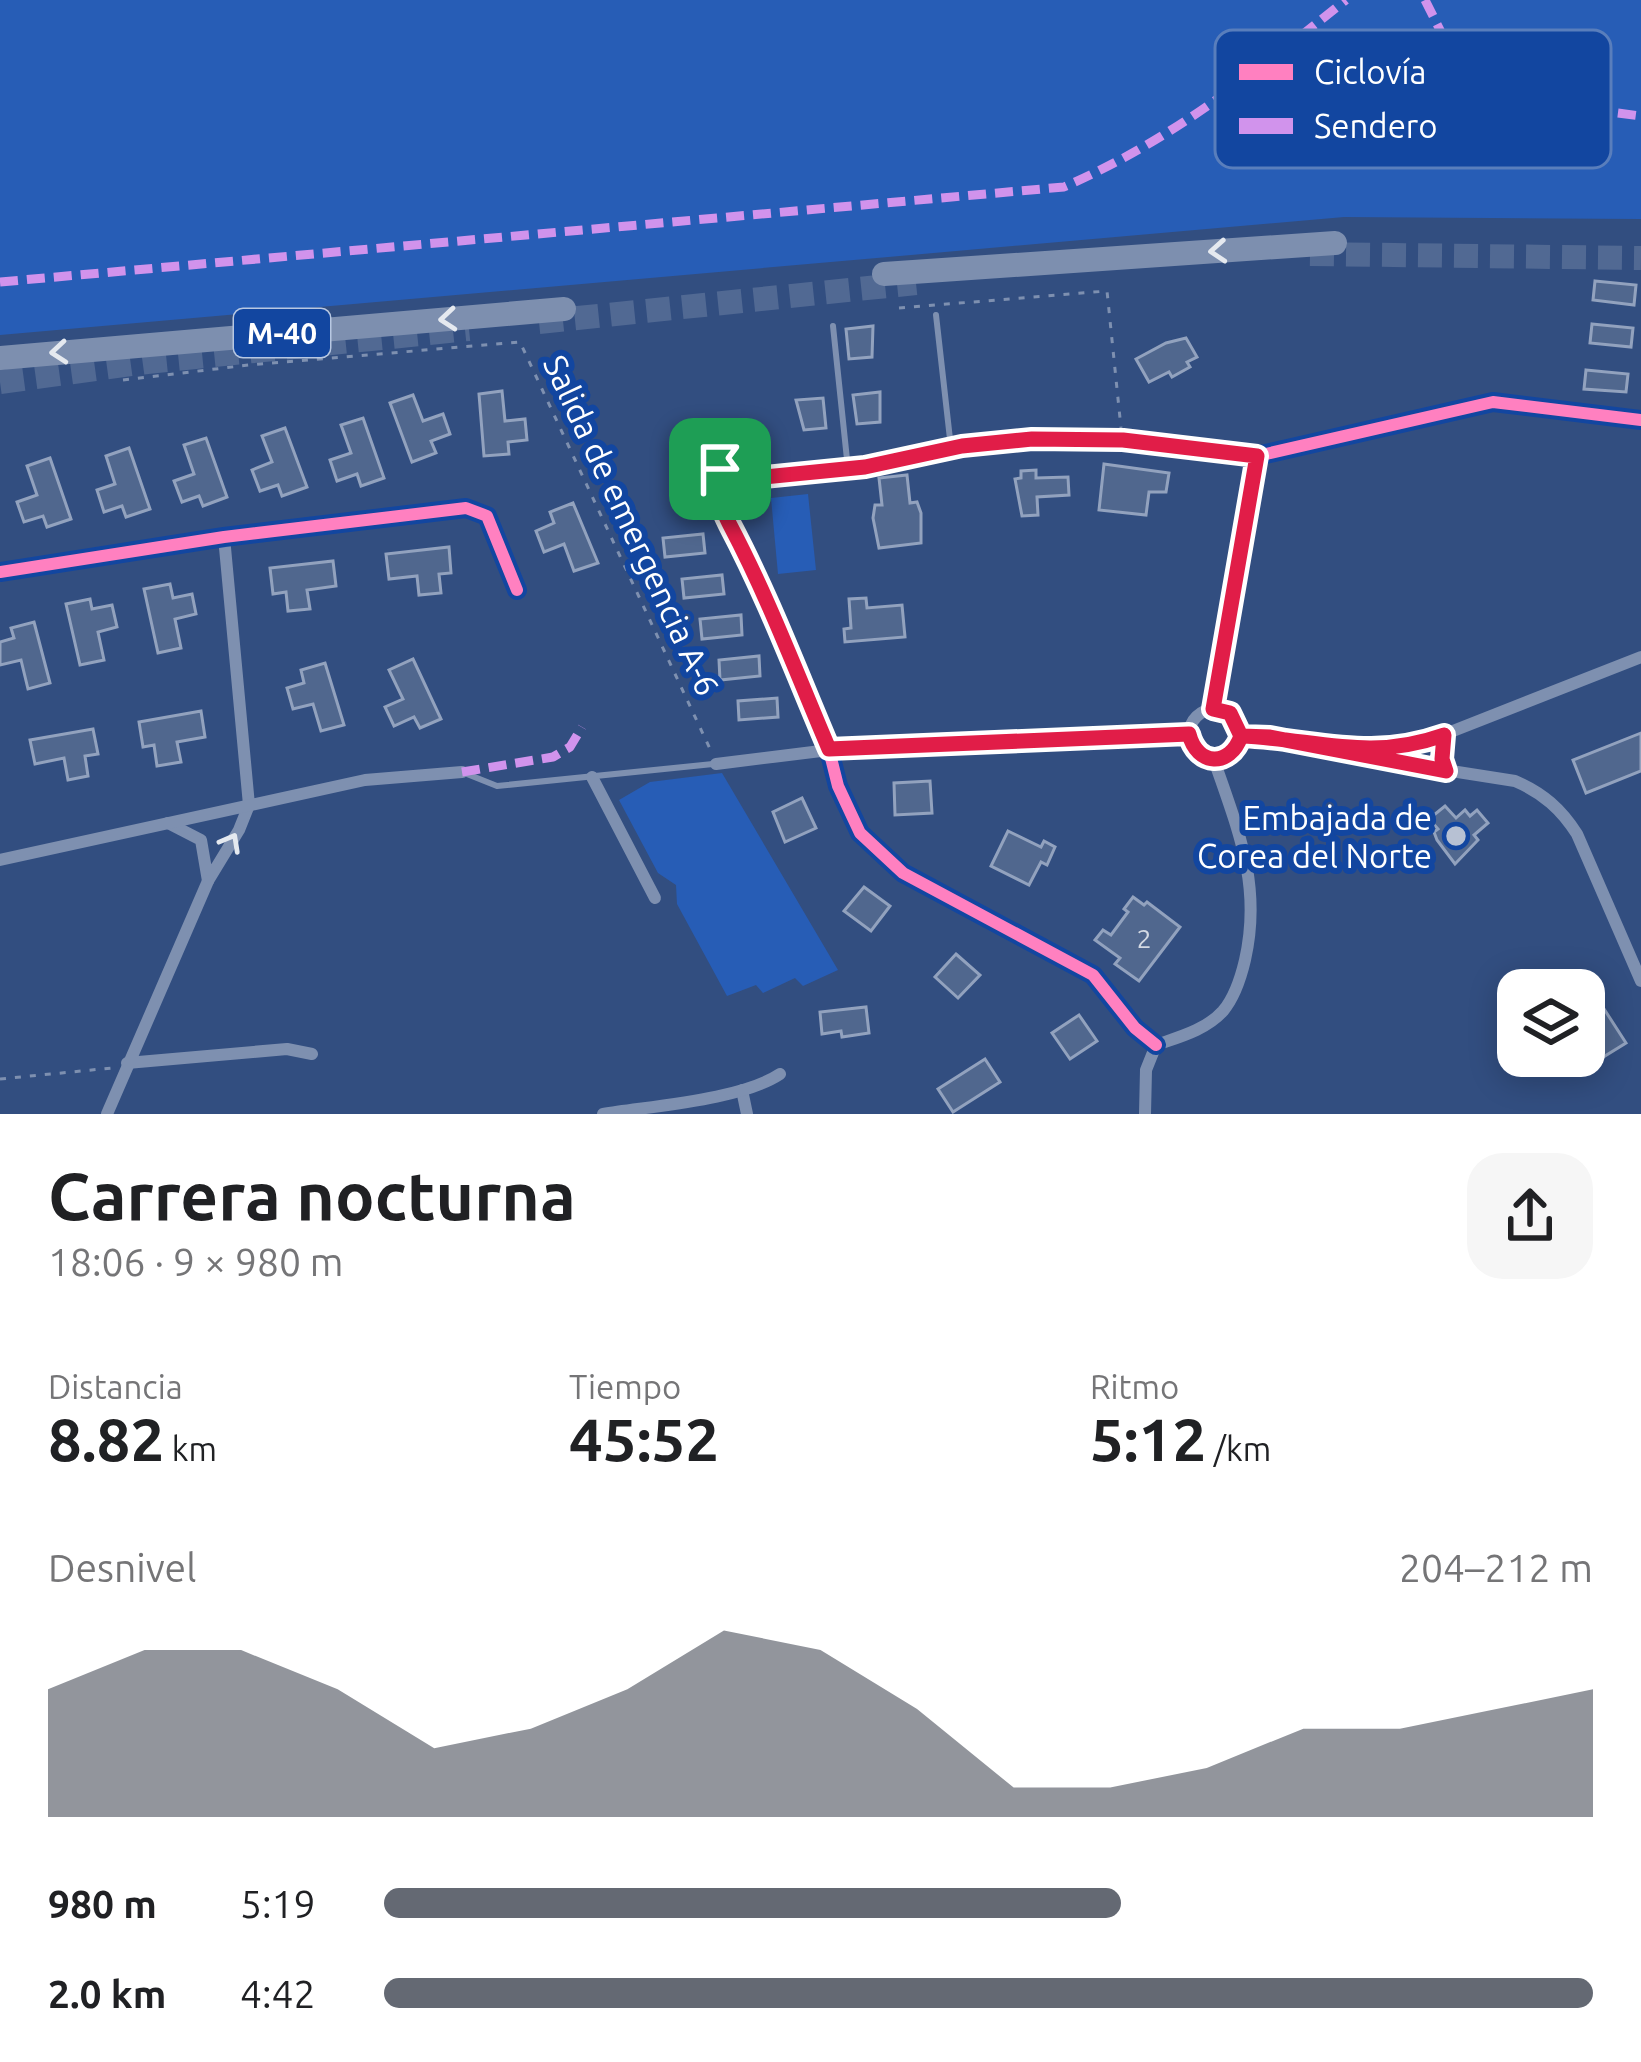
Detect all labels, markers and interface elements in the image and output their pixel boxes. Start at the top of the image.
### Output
legend [1215,30,1611,168]
text: Ciclovía [1314,53,1427,90]
text: Sendero [1314,107,1438,144]
one-way arrow [1208,237,1227,263]
one-way arrow [438,306,457,331]
road number: M-40 [234,309,330,357]
one-way arrow [49,339,68,364]
street label: Salida de emergencia A-6 [537,349,727,701]
pin [669,418,771,520]
icon: arrive [687,436,753,502]
place label: Embajada de Corea del Norte [1197,799,1432,874]
marker: Embajada de Corea del Norte [1443,823,1469,849]
one-way arrow [217,833,240,854]
house number: 2 [1136,923,1152,953]
map controls [1497,969,1605,1077]
button: layers [1497,969,1605,1077]
button: share [1467,1153,1593,1279]
text: Carrera nocturna [48,1158,576,1232]
text: 18:06 · 9 × 980 m [48,1240,343,1283]
text: Distancia [48,1368,183,1405]
text: Tiempo [569,1368,681,1405]
text: Ritmo [1090,1368,1179,1405]
text: 8.82 [48,1405,164,1472]
text: 45:52 [569,1405,719,1472]
text: 5:12 [1090,1405,1206,1472]
text: km [164,1430,217,1467]
text: /km [1206,1430,1271,1467]
text: Desnivel [48,1546,196,1589]
text: 204–212 m [1399,1546,1593,1589]
text: 980 m [48,1882,157,1925]
text: 5:19 [240,1882,316,1925]
text: 2.0 km [48,1972,166,2015]
text: 4:42 [240,1972,316,2015]

